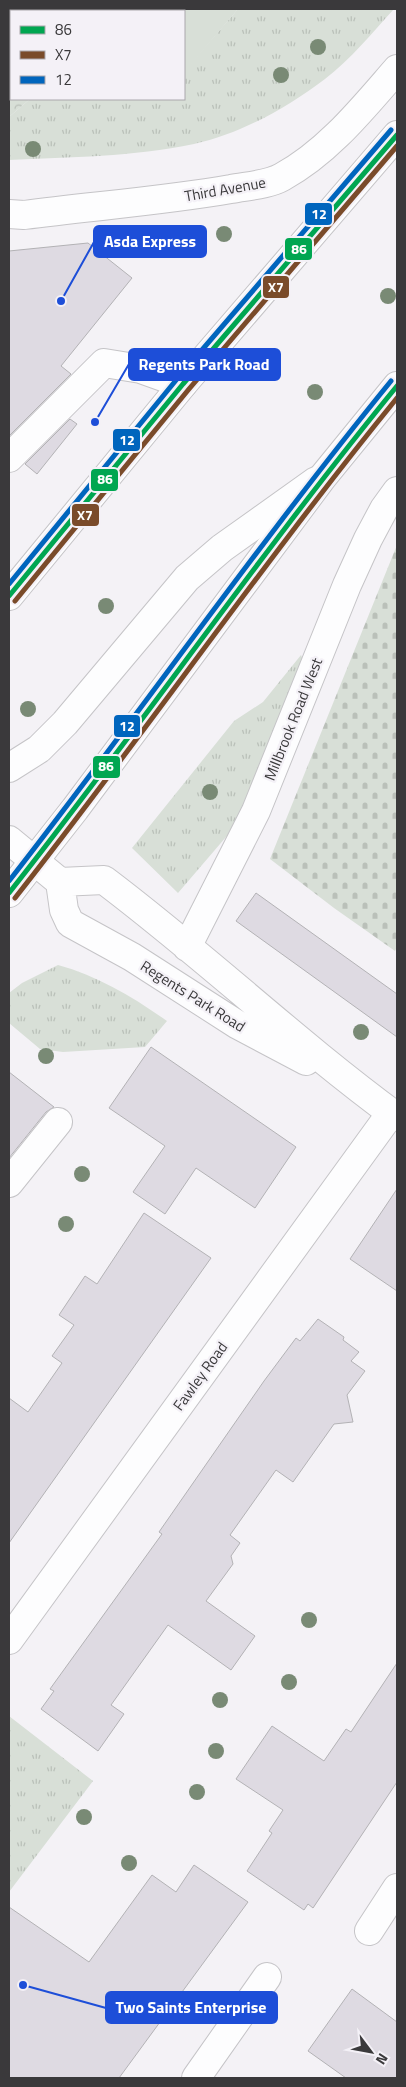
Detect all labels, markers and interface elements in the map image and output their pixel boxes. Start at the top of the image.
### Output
legend [10,10,185,100]
text: 86 [55,18,72,41]
text: X7 [55,43,72,66]
text: 12 [55,68,72,91]
street label: Third Avenue [182,171,268,207]
line badge: 12 [304,202,333,226]
text: 12 [311,203,327,224]
callout: Asda Express [94,226,206,257]
text: Asda Express [104,229,196,253]
line badge: 86 [284,237,313,261]
text: 86 [291,238,307,259]
line badge: X7 [262,275,290,299]
text: X7 [268,276,284,297]
callout: Regents Park Road [129,349,280,380]
text: Regents Park Road [139,352,269,376]
line badge: 12 [112,428,141,452]
text: 12 [119,429,135,450]
line badge: 86 [90,468,119,492]
text: 86 [97,468,113,489]
line badge: X7 [71,503,100,527]
text: X7 [77,504,93,525]
street label: Millbrook Road West [258,653,328,784]
line badge: 12 [113,714,141,738]
text: 12 [119,715,135,736]
line badge: 86 [92,755,121,779]
text: 86 [98,755,114,776]
street label: Regents Park Road [136,954,250,1038]
street label: Fawley Road [167,1337,233,1415]
callout: Two Saints Enterprise [106,1992,277,2023]
text: Two Saints Enterprise [116,1995,266,2019]
north arrow [346,2027,396,2077]
text: N [371,2049,394,2069]

